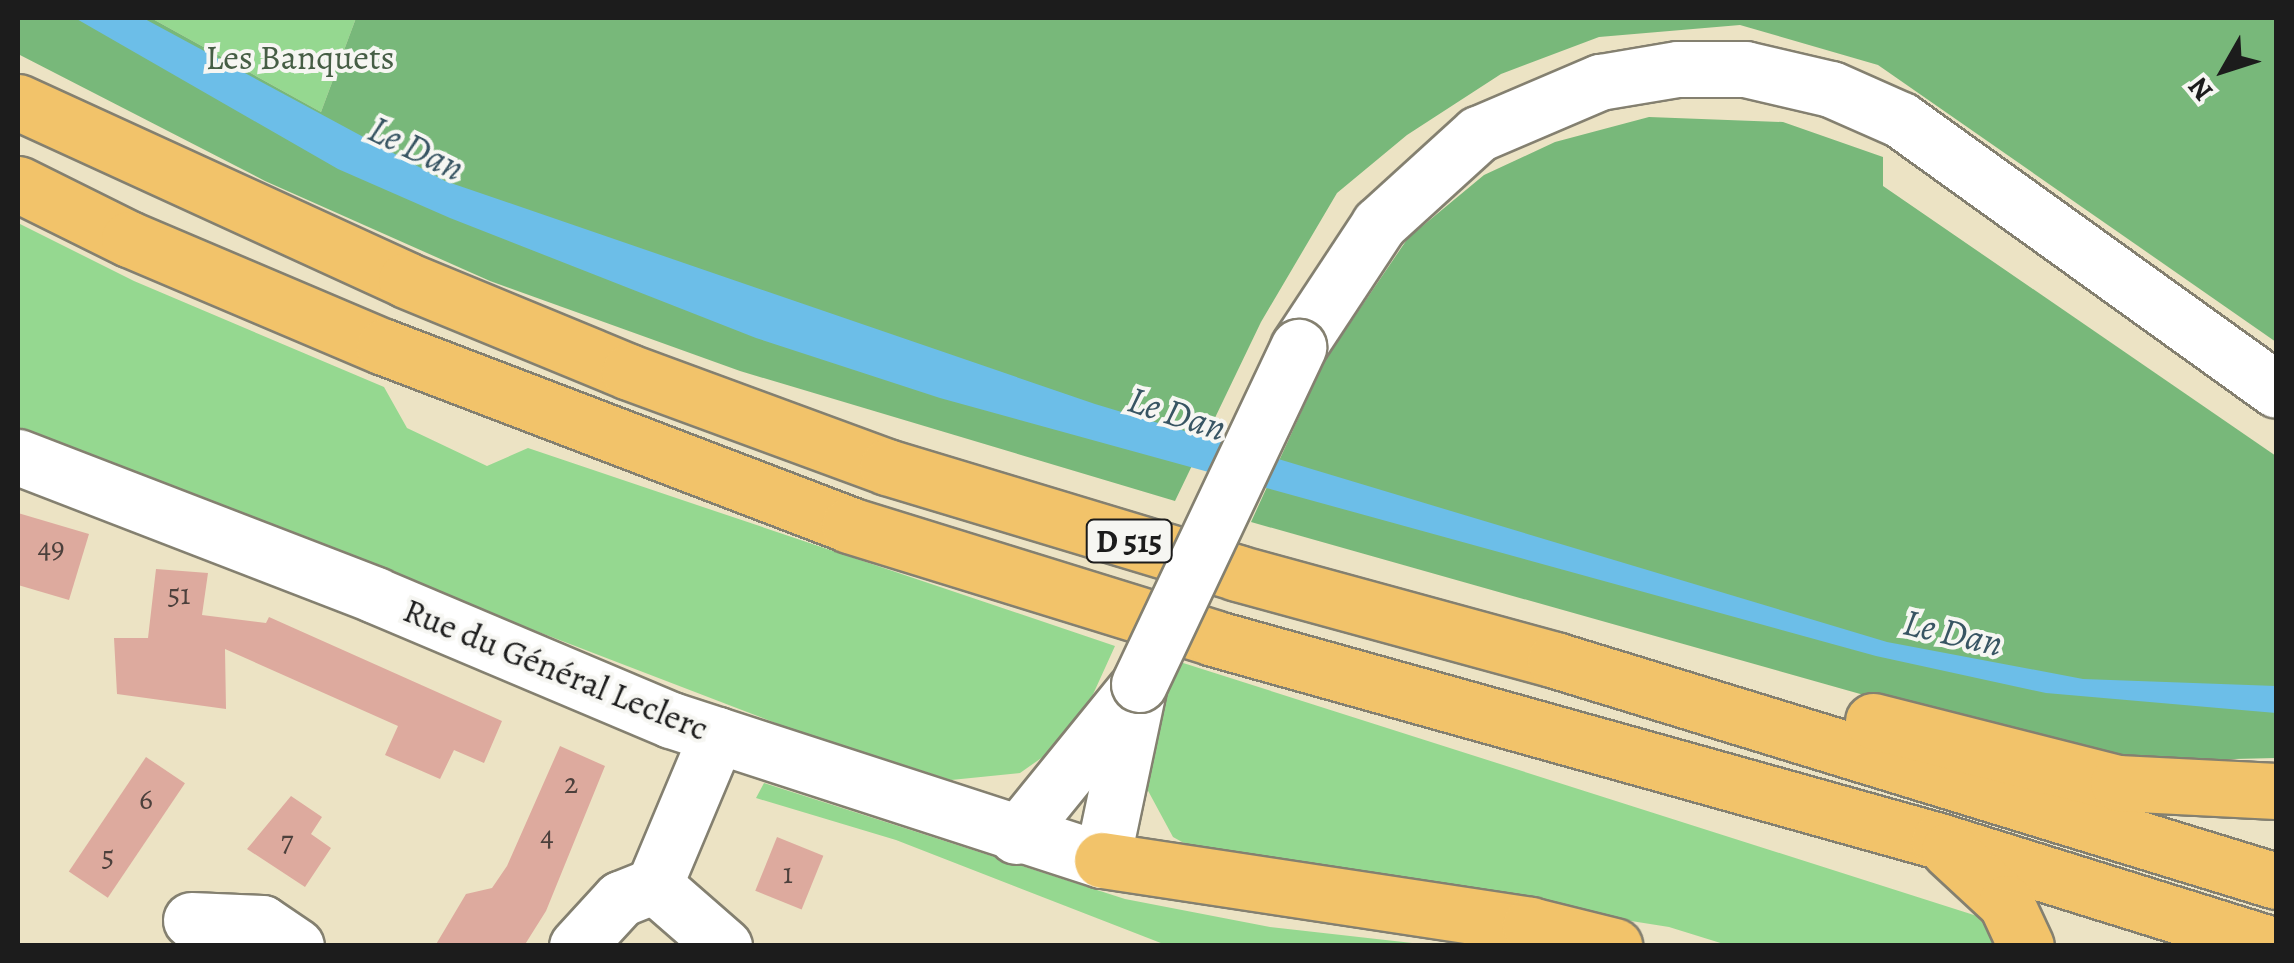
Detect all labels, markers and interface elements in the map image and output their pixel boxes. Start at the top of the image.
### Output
north arrow [2174,20,2274,120]
park label: Les Banquets [205,36,395,78]
text: N [2180,69,2222,109]
water label: Le Dan [361,106,471,192]
water label: Le Dan [1122,377,1232,451]
road number: D 515 [1084,514,1174,568]
house number: 49 [37,530,65,566]
house number: 51 [167,576,191,612]
street label: Rue du Général Leclerc [397,589,715,749]
water label: Le Dan [1899,599,2007,667]
house number: 2 [564,765,578,801]
house number: 6 [139,781,153,817]
house number: 4 [540,818,554,854]
house number: 7 [281,823,293,859]
house number: 5 [102,838,114,874]
house number: 1 [783,855,793,891]

